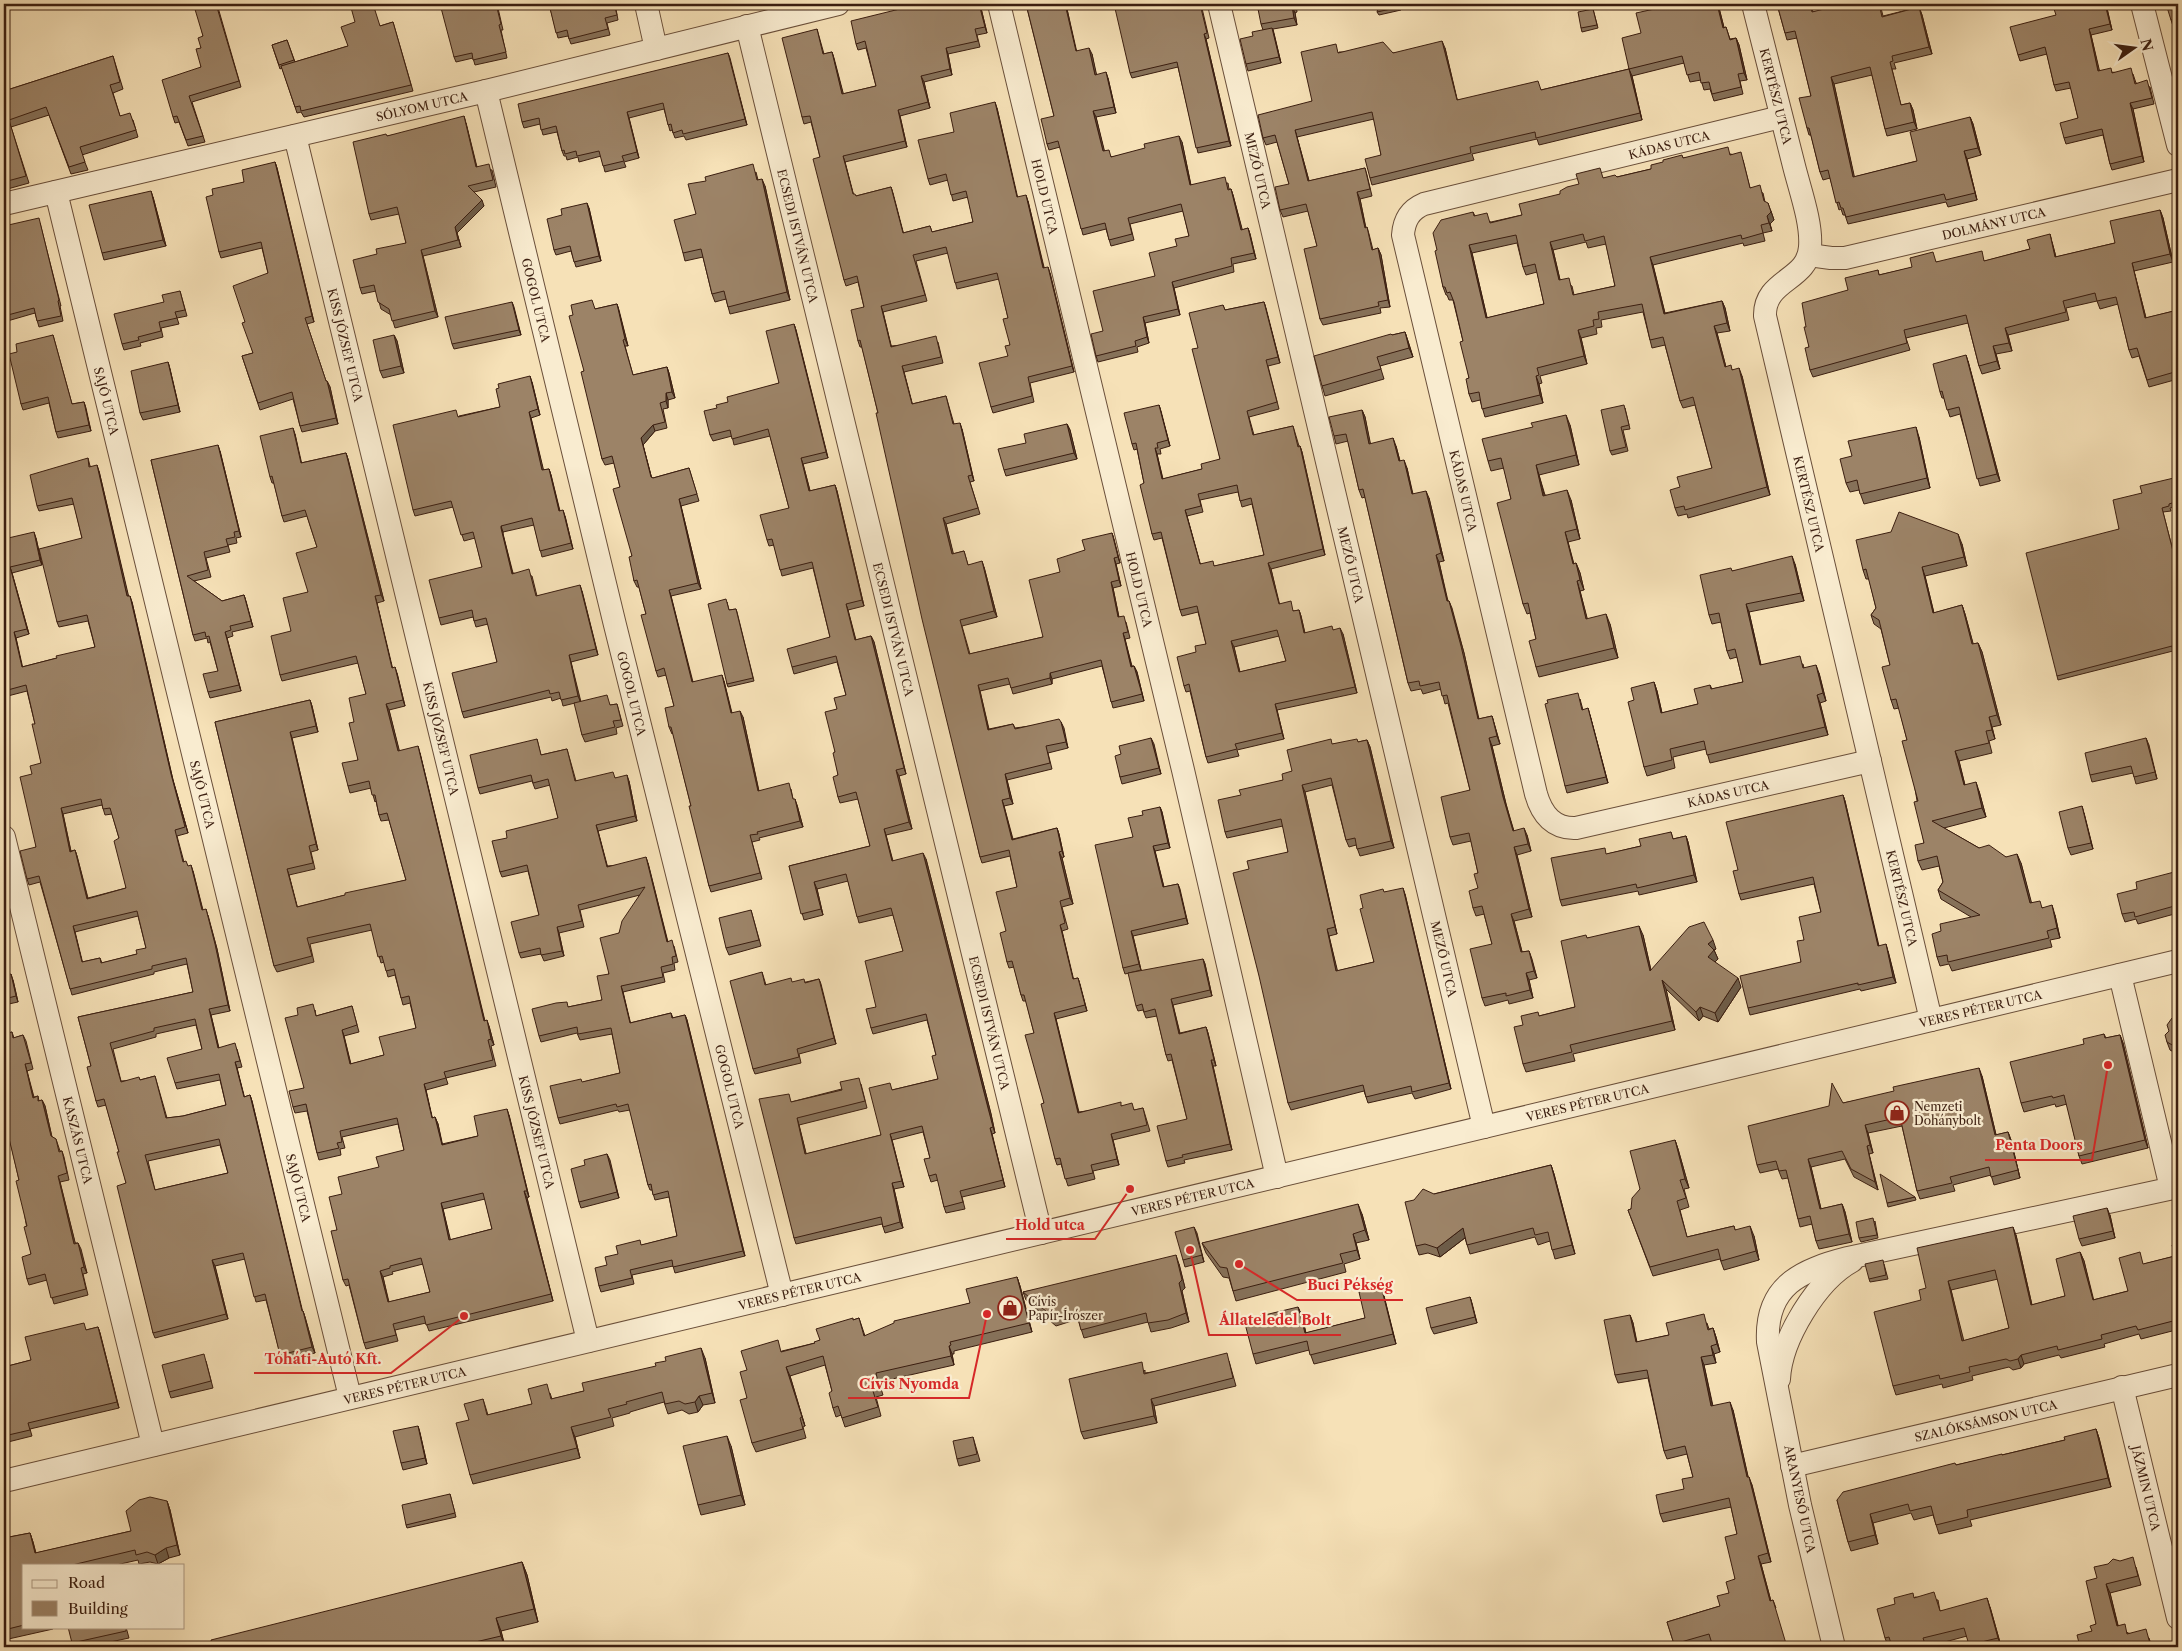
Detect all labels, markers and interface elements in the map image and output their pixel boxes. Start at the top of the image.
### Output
north arrow [2110,22,2160,72]
text: N [2136,37,2157,53]
street label: KERTÉSZ UTCA [1757,47,1796,147]
street label: SÓLYOM UTCA [374,88,470,124]
street label: KÁDAS UTCA [1627,126,1712,162]
street label: MEZŐ UTCA [1242,131,1275,211]
street label: HOLD UTCA [1029,157,1062,237]
street label: ECSEDI ISTVÁN UTCA [775,167,822,305]
street label: DOLMÁNY UTCA [1940,204,2048,243]
street label: GOGOL UTCA [519,256,554,345]
street label: KISS JÓZSEF UTCA [325,287,367,404]
street label: SAJÓ UTCA [91,365,123,438]
street label: KÁDAS UTCA [1447,448,1481,534]
street label: KERTÉSZ UTCA [1791,454,1828,555]
street label: MEZŐ UTCA [1335,525,1368,605]
street label: HOLD UTCA [1123,550,1156,630]
street label: ECSEDI ISTVÁN UTCA [870,561,918,699]
street label: GOGOL UTCA [614,650,650,738]
street label: KISS JÓZSEF UTCA [420,680,463,798]
street label: SAJÓ UTCA [187,759,219,831]
street label: KÁDAS UTCA [1686,777,1771,810]
street label: KERTÉSZ UTCA [1884,848,1921,949]
street label: MEZŐ UTCA [1428,919,1461,1000]
street label: ECSEDI ISTVÁN UTCA [966,954,1014,1092]
street label: VERES PÉTER UTCA [1916,986,2044,1030]
street label: GOGOL UTCA [712,1043,748,1131]
street label: KISS JÓZSEF UTCA [516,1074,558,1191]
street label: VERES PÉTER UTCA [1523,1080,1651,1124]
street label: KASZÁS UTCA [60,1095,96,1186]
place label: Nemzeti Dohánybolt [1914,1099,1982,1128]
shop icon: Nemzeti Dohánybolt [1884,1100,1910,1126]
callout: Penta Doors [1985,1131,2092,1160]
text: Penta Doors [1995,1136,2083,1154]
street label: SAJÓ UTCA [283,1152,315,1224]
street label: VERES PÉTER UTCA [1129,1175,1256,1219]
callout: Hold utca [1006,1210,1095,1239]
text: Hold utca [1015,1216,1086,1234]
street label: VERES PÉTER UTCA [736,1269,864,1313]
callout: Buci Pékség [1297,1271,1403,1300]
text: Buci Pékség [1307,1276,1394,1294]
place label: Cívis Papír-Írószer [1028,1294,1103,1323]
shop icon: Cívis Papír-Írószer [997,1295,1023,1321]
callout: Állateledel Bolt [1209,1306,1341,1335]
text: Állateledel Bolt [1218,1310,1331,1329]
callout: Tóháti-Autó Kft. [254,1344,391,1373]
text: Tóháti-Autó Kft. [265,1350,382,1368]
street label: VERES PÉTER UTCA [341,1363,469,1407]
callout: Cívis Nyomda [848,1369,969,1398]
text: Cívis Nyomda [859,1375,960,1393]
street label: SZALÓKSÁMSON UTCA [1913,1396,2059,1444]
street label: ARANYESŐ UTCA [1781,1442,1820,1555]
street label: JÁZMIN UTCA [2128,1442,2164,1533]
legend [22,1564,185,1628]
text: Road [68,1573,105,1592]
text: Building [68,1599,128,1618]

